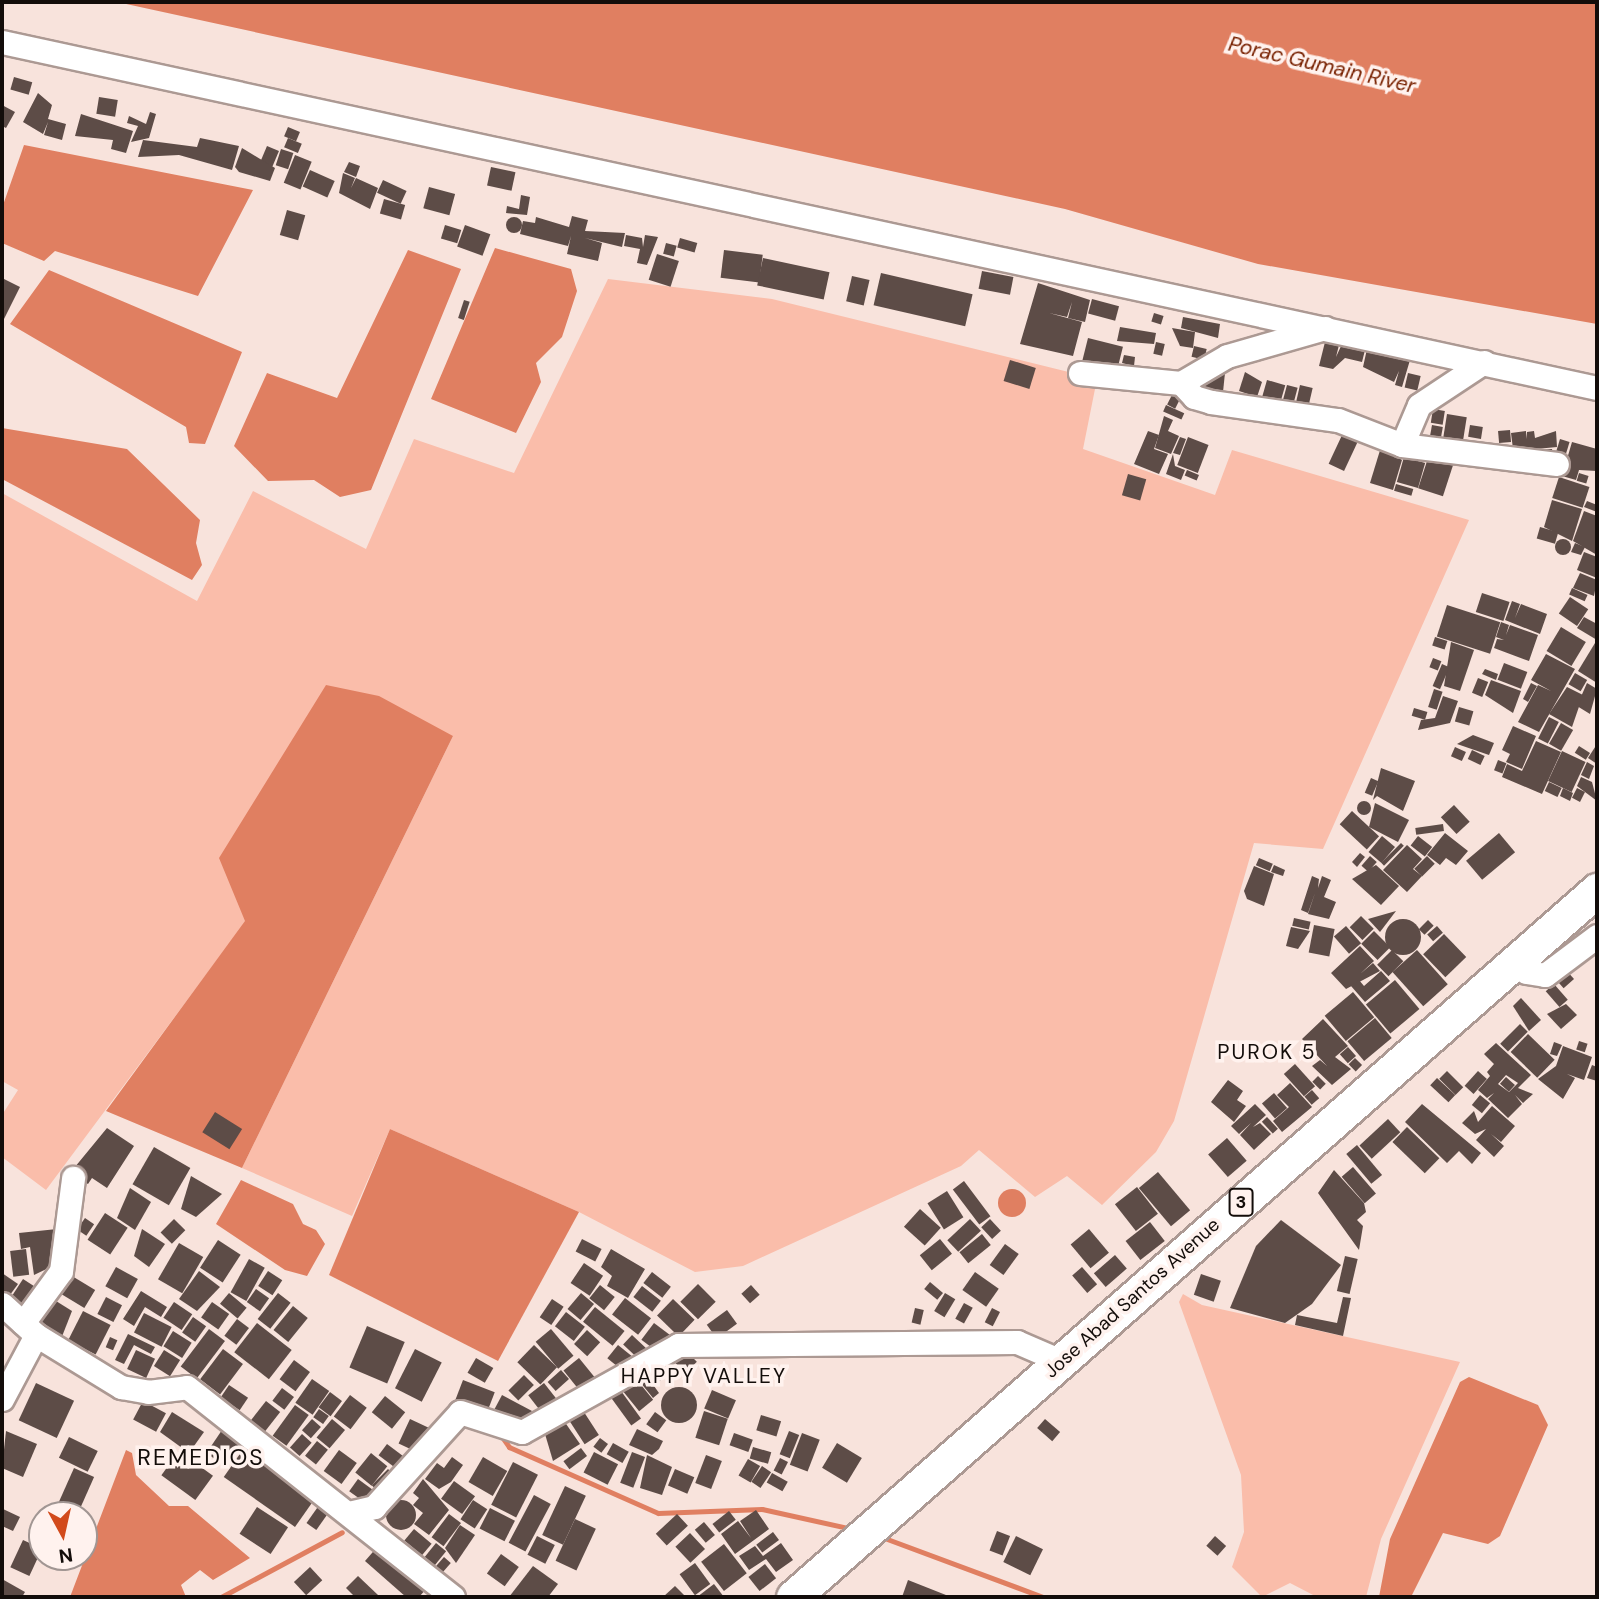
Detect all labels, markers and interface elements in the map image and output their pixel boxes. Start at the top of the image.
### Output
water label: Porac Gumain River [1226,31,1418,99]
district label: PUROK 5 [1218,1039,1316,1065]
road number: 3 [1227,1188,1255,1217]
street label: Jose Abad Santos Avenue [1040,1213,1224,1383]
district label: HAPPY VALLEY [622,1363,786,1389]
district label: REMEDIOS [138,1443,264,1471]
north arrow [28,1501,98,1571]
text: N [57,1542,74,1569]

